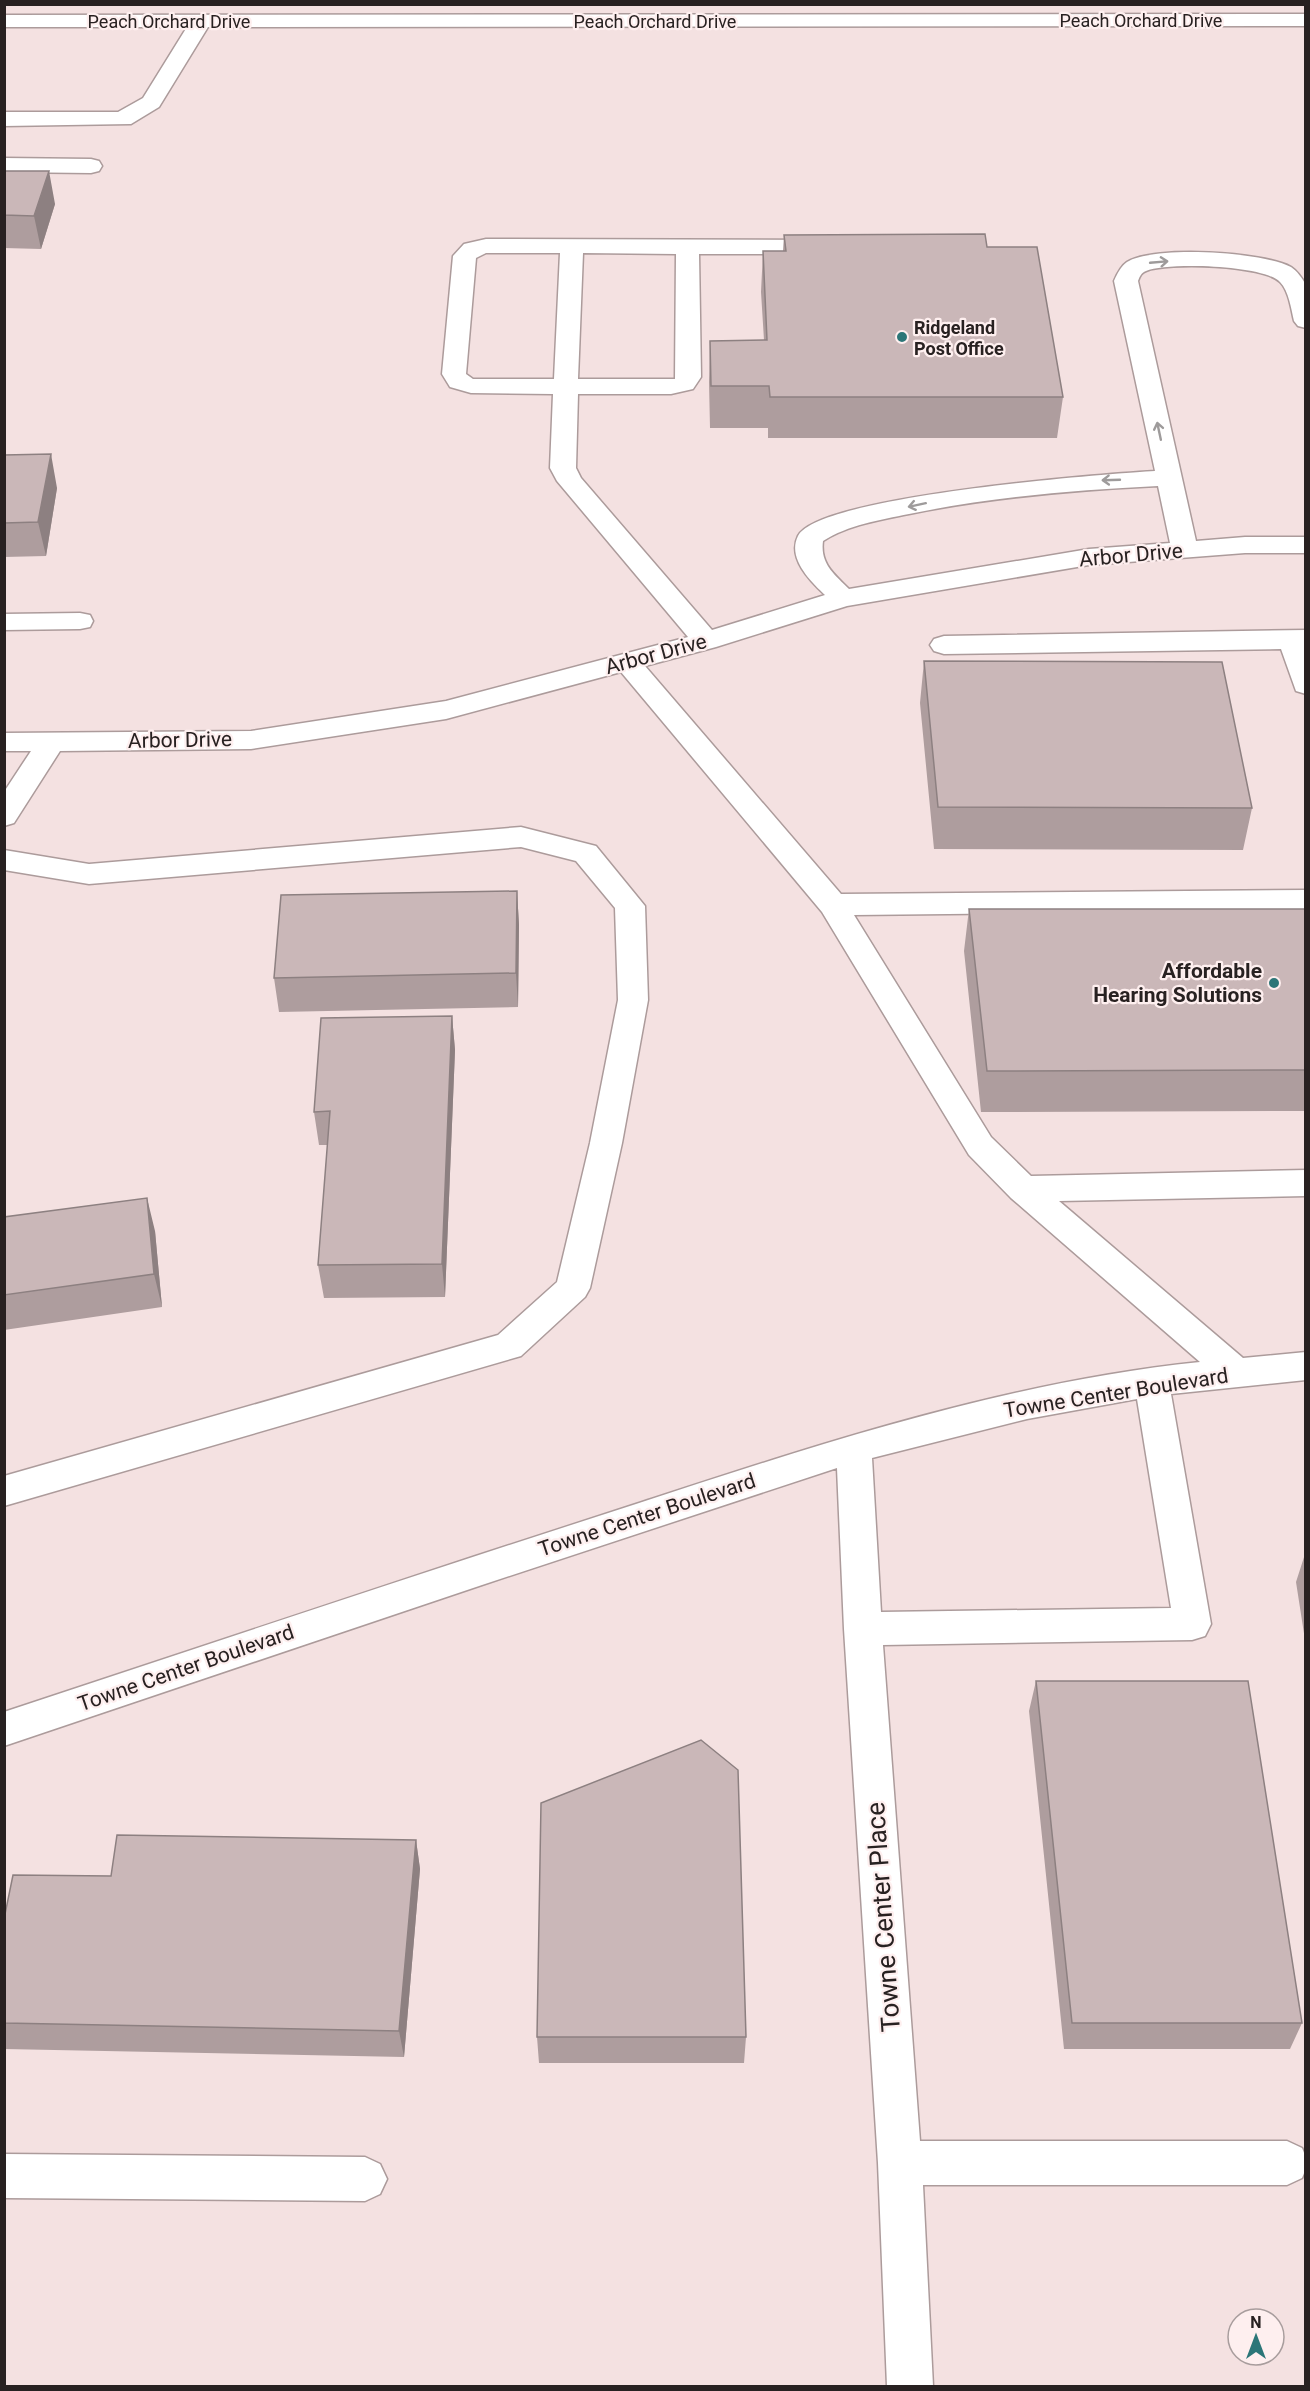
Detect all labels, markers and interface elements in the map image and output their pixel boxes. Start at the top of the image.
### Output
street label: Peach Orchard Drive [1060,10,1222,31]
street label: Peach Orchard Drive [88,11,250,32]
street label: Peach Orchard Drive [574,11,736,32]
one-way arrow [1148,256,1168,267]
place label: Ridgeland Post Office [914,317,1004,359]
marker: Ridgeland Post Office [895,330,909,344]
one-way arrow [1153,422,1164,441]
one-way arrow [1101,475,1121,486]
one-way arrow [908,500,927,511]
street label: Arbor Drive [1078,539,1184,571]
street label: Arbor Drive [603,629,709,679]
street label: Arbor Drive [128,727,232,753]
place label: Affordable Hearing Solutions [1093,959,1262,1007]
marker: Affordable Hearing Solutions [1267,976,1281,990]
street label: Towne Center Boulevard [1002,1363,1230,1423]
street label: Towne Center Boulevard [535,1469,759,1561]
street label: Towne Center Boulevard [75,1620,297,1716]
street label: Towne Center Place [860,1801,906,2033]
north arrow [1226,2307,1286,2367]
text: N [1250,2313,1262,2332]

